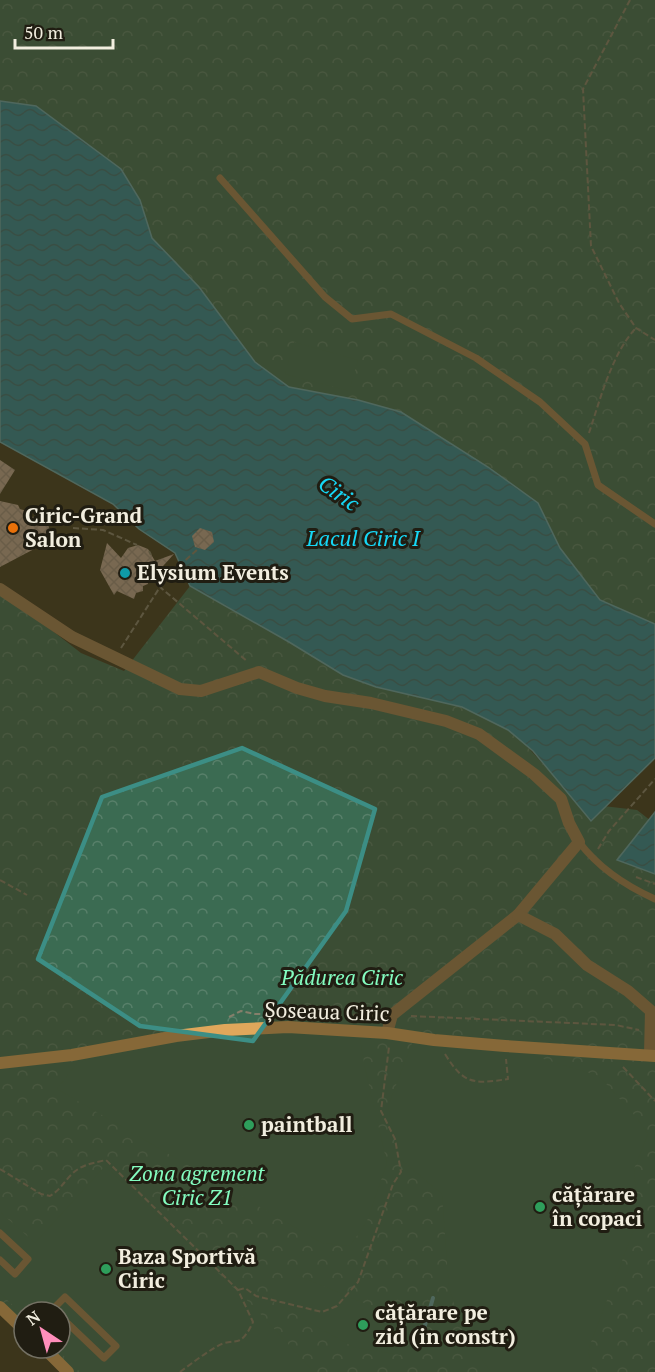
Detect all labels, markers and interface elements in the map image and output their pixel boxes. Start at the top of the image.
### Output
scale bar [15,12,112,50]
text: 50 m [24,20,64,44]
water label: Ciric [313,468,366,517]
place label: Ciric-Grand Salon [25,501,142,553]
marker: Ciric-Grand Salon [6,521,20,535]
water label: Lacul Ciric I [306,523,421,552]
place label: Elysium Events [137,558,289,586]
marker: Elysium Events [118,566,132,580]
park label: Pădurea Ciric [280,963,404,991]
street label: Șoseaua Ciric [264,995,390,1027]
place label: paintball [261,1110,352,1138]
marker: paintball [242,1118,256,1132]
park label: Zona agrement Ciric Z1 [129,1159,266,1211]
place label: cățărare în copaci [552,1180,642,1232]
marker: cățărare în copaci [533,1200,547,1214]
place label: Baza Sportivă Ciric [118,1242,256,1294]
marker: Baza Sportivă Ciric [99,1262,113,1276]
place label: cățărare pe zid (in constr) [375,1298,516,1350]
north arrow [12,1300,72,1360]
text: N [22,1305,45,1330]
marker: cățărare pe zid (in constr) [356,1318,370,1332]

